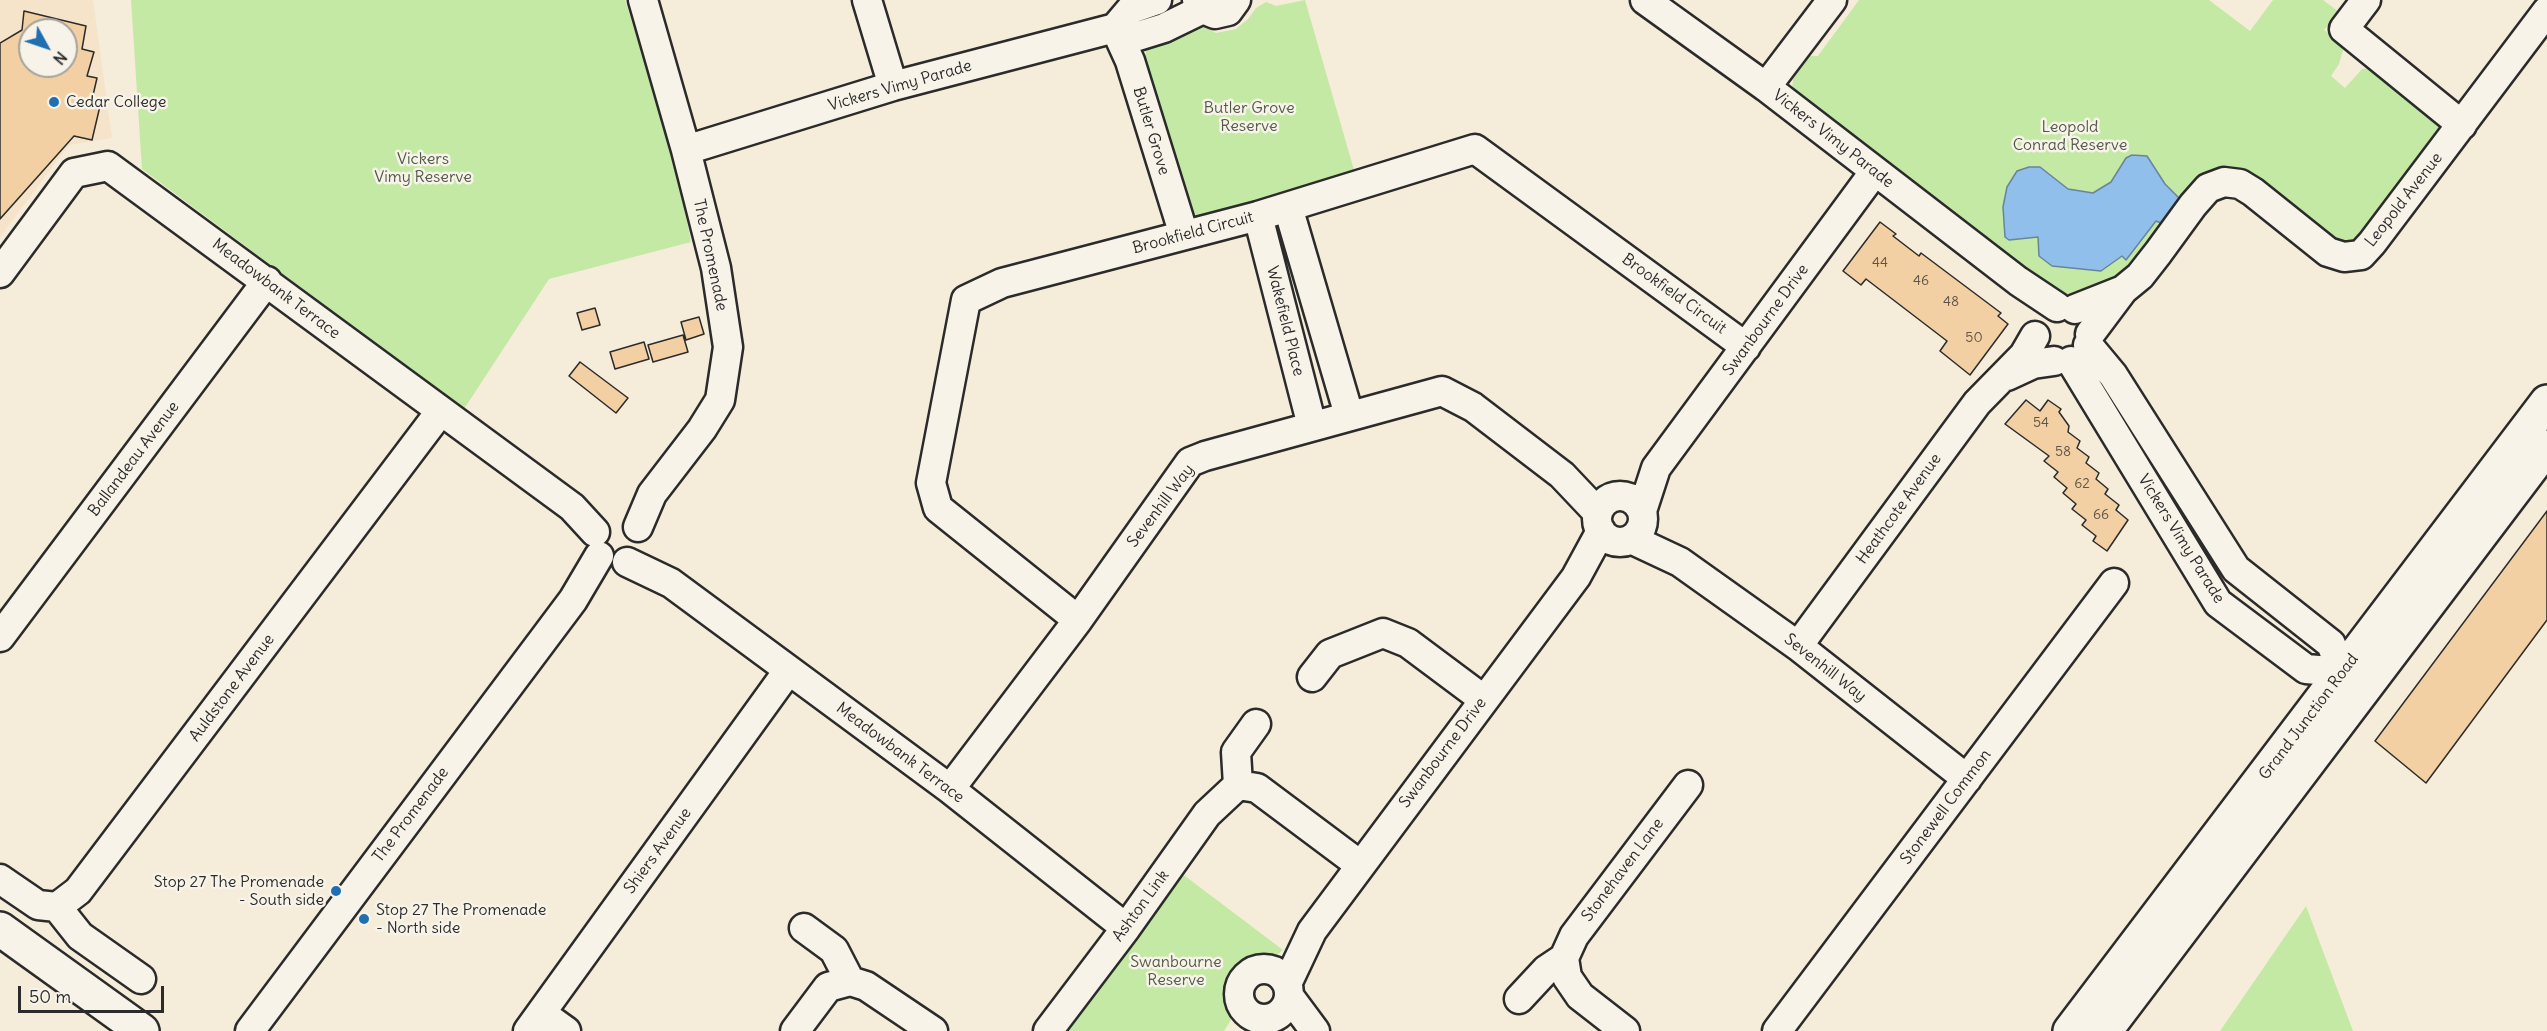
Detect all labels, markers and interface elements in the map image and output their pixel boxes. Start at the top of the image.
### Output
north arrow [18,18,78,78]
text: N [49,48,71,69]
street label: Vickers Vimy Parade [826,56,974,116]
street label: Butler Grove [1129,85,1173,177]
street label: Vickers Vimy Parade [1769,86,1897,192]
place label: Cedar College [66,92,166,112]
marker: Cedar College [47,95,61,109]
park label: Butler Grove Reserve [1203,98,1295,136]
park label: Leopold Conrad Reserve [2013,117,2127,155]
park label: Vickers Vimy Reserve [374,149,472,187]
street label: Leopold Avenue [2361,149,2447,251]
street label: The Promenade [689,197,731,313]
street label: Brookfield Circuit [1131,208,1255,258]
street label: Meadowbank Terrace [208,235,344,343]
street label: Brookfield Circuit [1618,250,1730,338]
house number: 44 [1872,255,1888,271]
street label: Swanbourne Drive [1719,261,1813,379]
street label: Wakefield Place [1262,264,1308,378]
house number: 46 [1913,273,1929,289]
house number: 48 [1943,294,1959,310]
house number: 50 [1965,330,1983,346]
street label: Ballandeau Avenue [85,398,183,520]
house number: 54 [2033,415,2049,431]
house number: 58 [2055,444,2071,460]
street label: Heathcote Avenue [1852,450,1946,568]
street label: Sevenhill Way [1124,461,1198,551]
street label: Vickers Vimy Parade [2134,471,2228,607]
house number: 62 [2074,476,2090,492]
house number: 66 [2093,507,2109,523]
street label: Auldstone Avenue [185,630,279,746]
street label: Sevenhill Way [1780,630,1870,706]
street label: Grand Junction Road [2255,650,2363,784]
street label: Swanbourne Drive [1395,694,1491,812]
street label: Meadowbank Terrace [832,699,968,807]
street label: Stonewell Common [1897,746,1995,868]
street label: The Promenade [369,764,453,866]
street label: Shiers Avenue [620,804,696,898]
street label: Stonehaven Lane [1578,815,1668,925]
street label: Ashton Link [1109,866,1173,946]
place label: Stop 27 The Promenade - South side [154,872,324,910]
marker: Stop 27 The Promenade - South side [329,884,343,898]
place label: Stop 27 The Promenade - North side [376,900,546,938]
marker: Stop 27 The Promenade - North side [357,912,371,926]
park label: Swanbourne Reserve [1130,952,1222,990]
scale bar [21,974,166,1012]
text: 50 m [29,985,71,1008]

